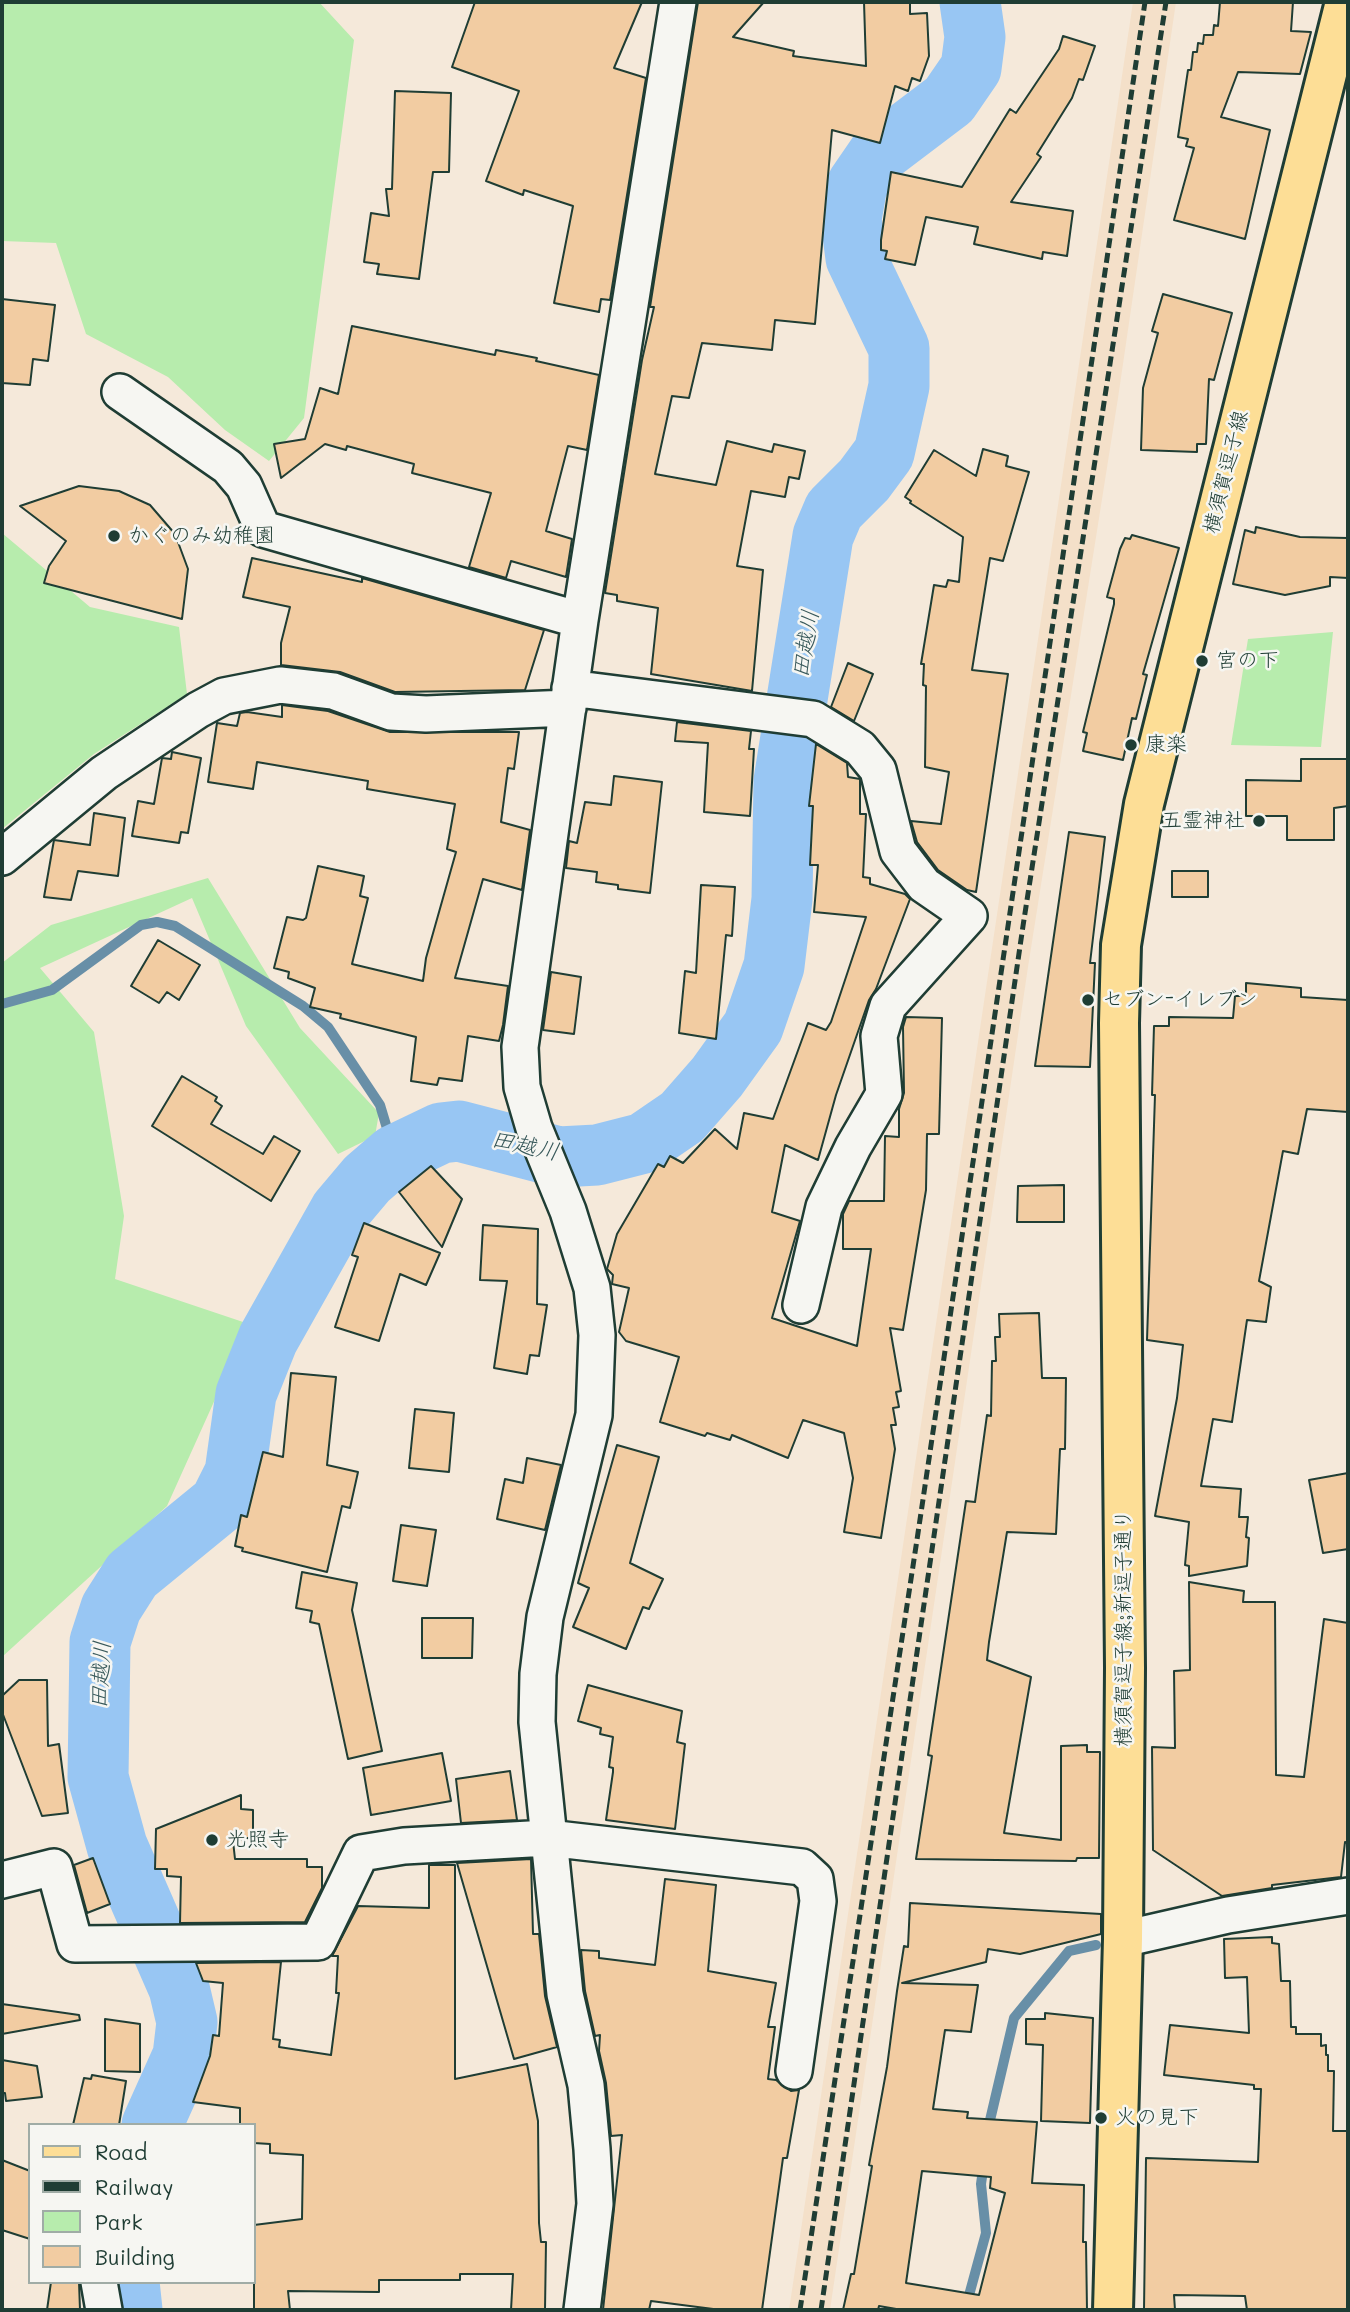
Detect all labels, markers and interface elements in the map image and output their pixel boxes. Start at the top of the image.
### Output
street label: 横須賀逗子線 [1199,408,1253,536]
place label: かぐのみ幼稚園 [128,523,275,549]
marker: かぐのみ幼稚園 [106,528,122,544]
water label: 田越川 [787,608,825,680]
place label: 宮の下 [1216,648,1279,674]
marker: 宮の下 [1194,653,1210,669]
place label: 康楽 [1145,732,1187,758]
marker: 康楽 [1123,737,1139,753]
place label: 五霊神社 [1161,808,1245,834]
marker: 五霊神社 [1251,813,1267,829]
place label: セブン-イレブン [1102,987,1258,1013]
marker: セブン-イレブン [1080,992,1096,1008]
water label: 田越川 [488,1125,562,1167]
street label: 横須賀逗子線;新逗子通り [1111,1509,1137,1747]
water label: 田越川 [85,1640,117,1710]
place label: 光照寺 [226,1827,289,1853]
marker: 光照寺 [204,1832,220,1848]
place label: 火の見下 [1115,2105,1199,2131]
marker: 火の見下 [1093,2110,1109,2126]
legend [28,2123,256,2284]
text: Road [95,2138,147,2165]
text: Railway [95,2173,174,2200]
text: Park [95,2208,143,2235]
text: Building [95,2243,175,2270]

